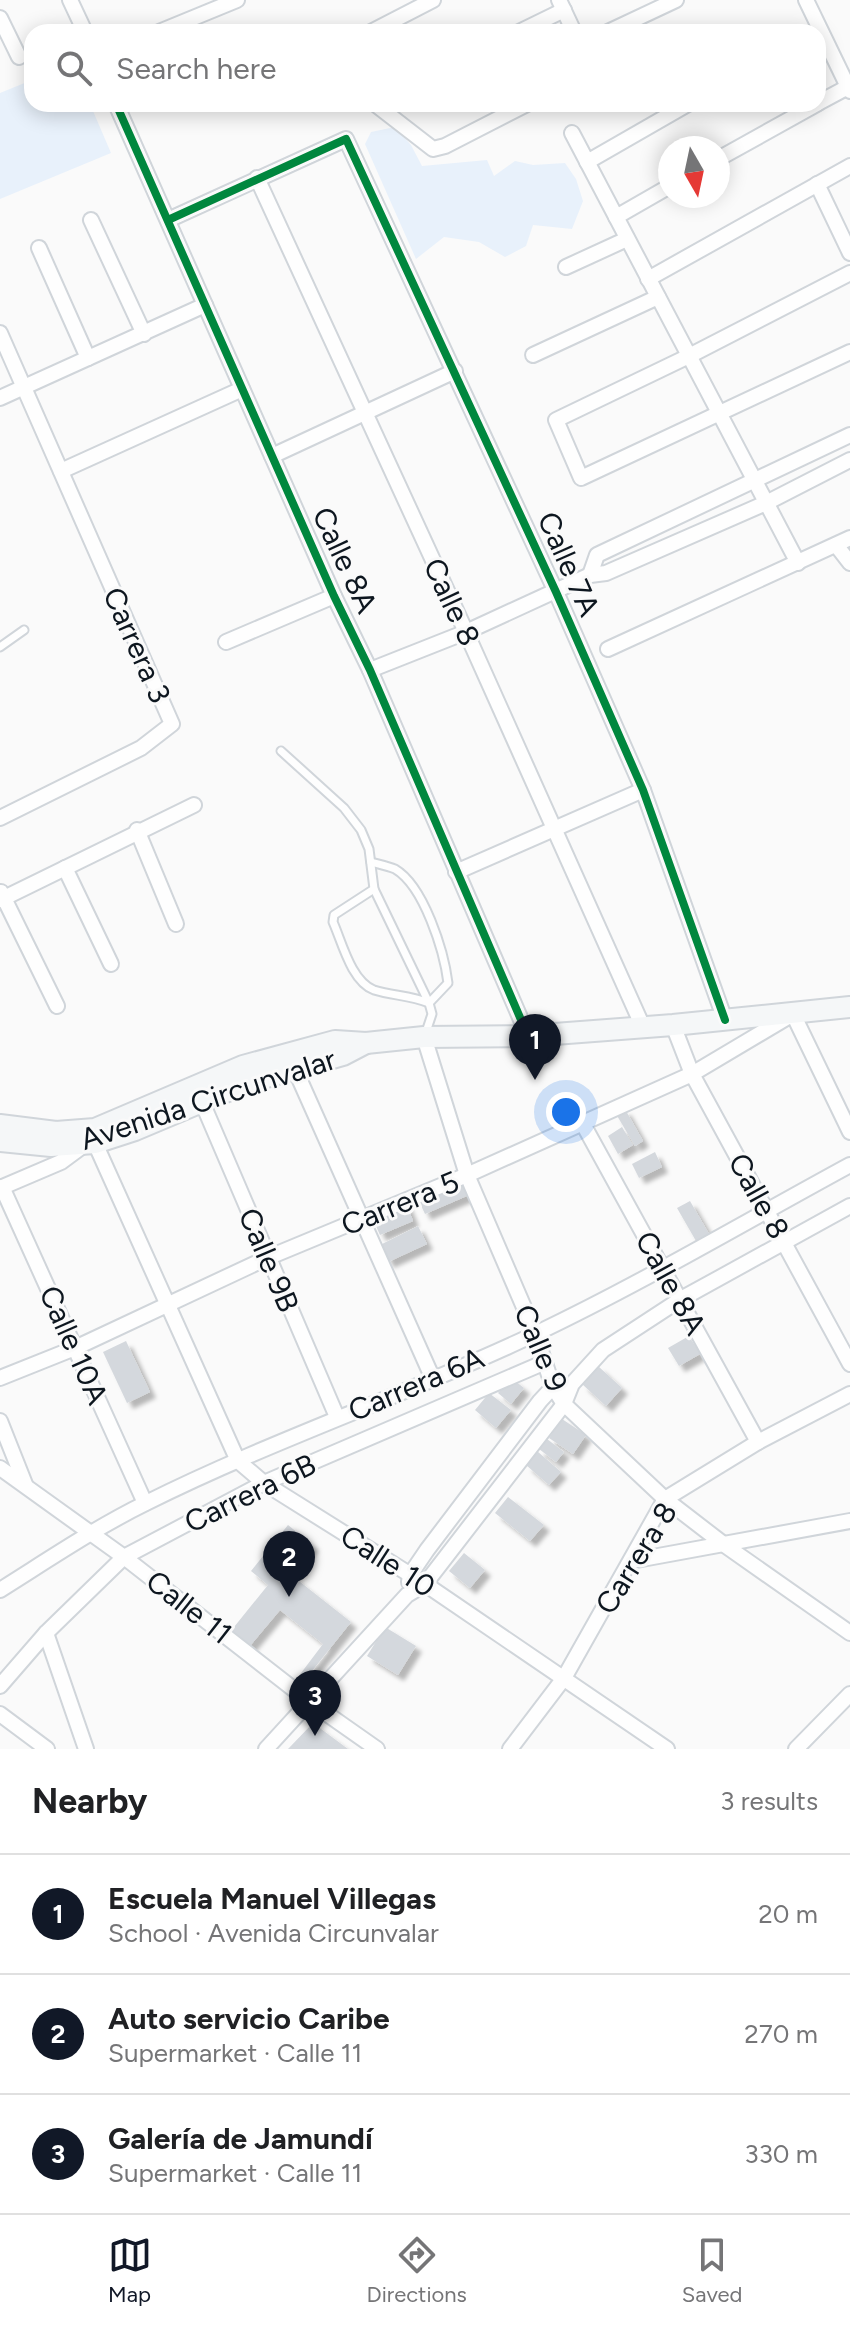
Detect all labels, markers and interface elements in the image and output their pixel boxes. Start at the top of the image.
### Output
search box [24,24,826,112]
icon: search [52,46,96,90]
text: Search here [116,50,276,87]
north arrow [658,136,730,208]
street label: Calle 8A [304,501,386,619]
street label: Calle 7A [530,506,609,623]
street label: Calle 8 [416,552,488,652]
street label: Carrera 3 [95,581,179,709]
pin: 1 [509,1014,561,1080]
street label: Avenida Circunvalar [76,1040,340,1158]
your location [546,1092,586,1132]
street label: Calle 8 [720,1147,798,1245]
street label: Carrera 5 [336,1163,464,1243]
street label: Calle 9B [231,1202,307,1318]
street label: Calle 8A [628,1225,715,1342]
street label: Calle 10A [32,1280,117,1411]
street label: Calle 9 [506,1299,576,1397]
street label: Carrera 6A [343,1339,490,1429]
street label: Carrera 6B [178,1445,322,1541]
street label: Carrera 8 [587,1495,685,1621]
street label: Calle 10 [334,1517,442,1605]
pin: 2 [263,1531,315,1597]
street label: Calle 11 [139,1562,239,1652]
pin: 3 [289,1670,341,1736]
text: Nearby [32,1781,147,1822]
text: 3 results [720,1785,818,1817]
text: Escuela Manuel Villegas [108,1880,436,1917]
text: 1 [53,1898,63,1930]
text: 20 m [758,1898,818,1930]
text: School · Avenida Circunvalar [108,1917,439,1949]
text: Auto servicio Caribe [108,2000,390,2037]
text: 2 [50,2018,66,2050]
text: 270 m [744,2018,818,2050]
text: Supermarket · Calle 11 [108,2037,362,2069]
text: Galería de Jamundí [108,2120,373,2157]
text: 3 [51,2138,65,2170]
text: 330 m [744,2138,818,2170]
text: Supermarket · Calle 11 [108,2157,362,2189]
tab: Map [108,2233,152,2308]
tab: Directions [367,2233,467,2308]
tab: Saved [682,2233,742,2308]

